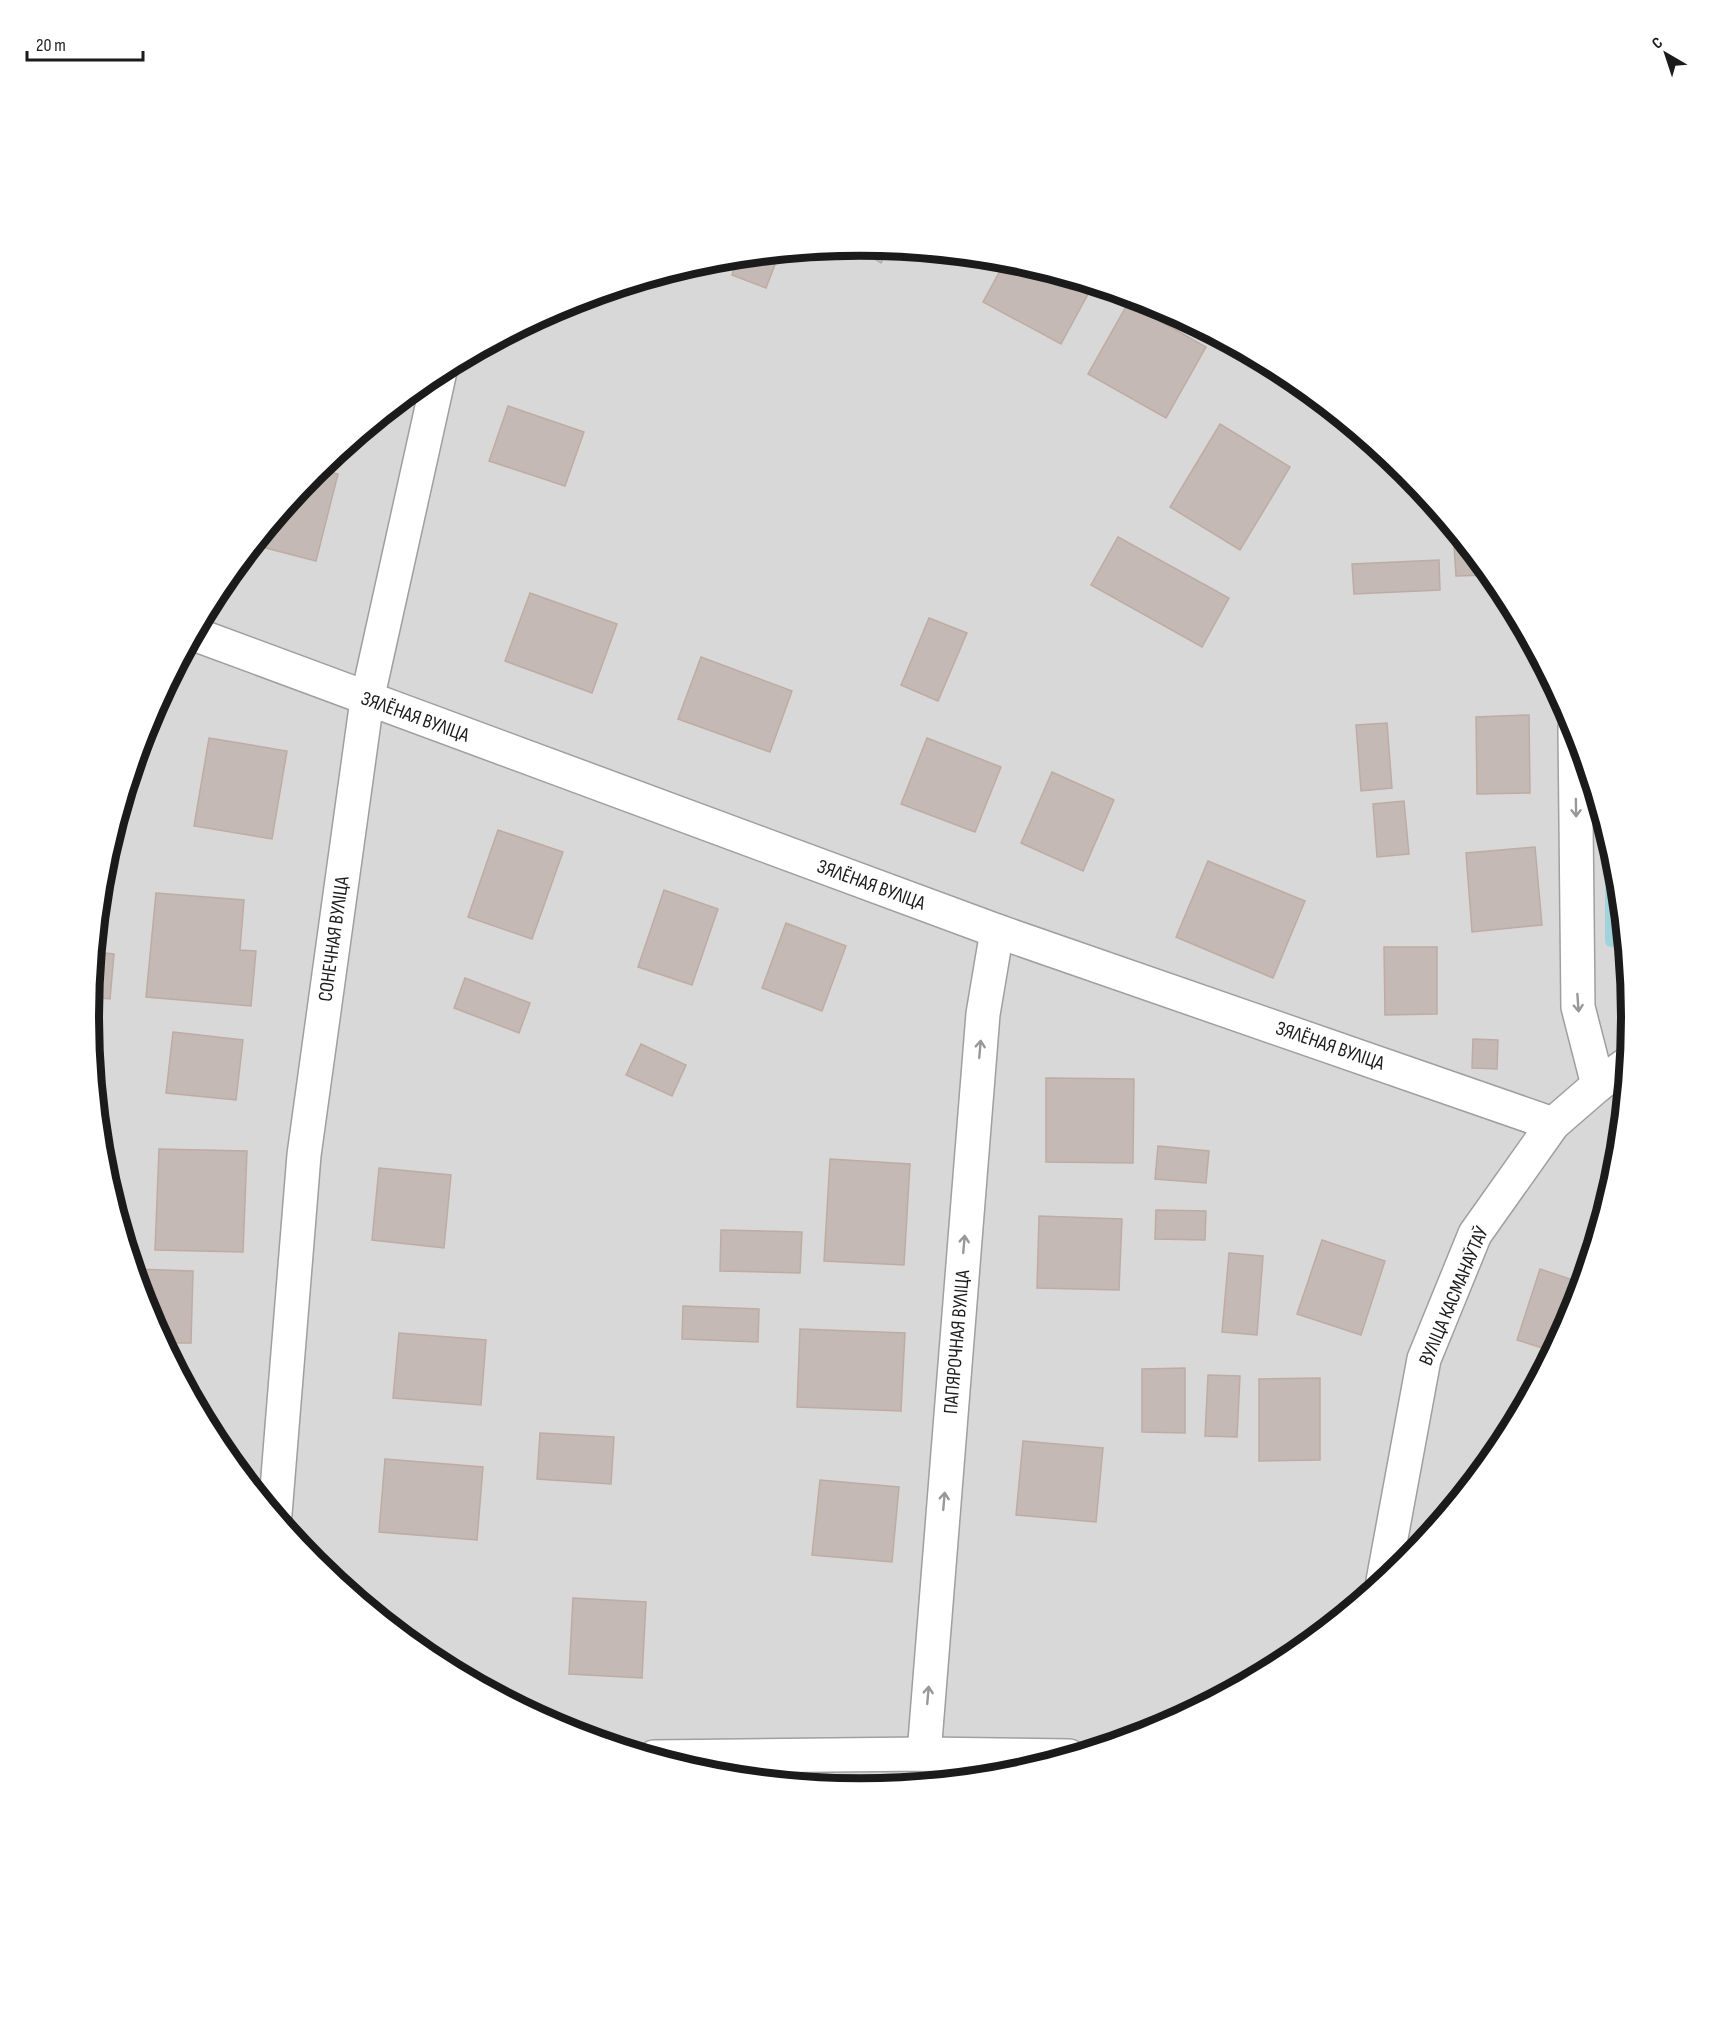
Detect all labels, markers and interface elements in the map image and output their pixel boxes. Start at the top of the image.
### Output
scale bar [27,24,142,62]
north arrow [1636,24,1696,84]
text: С [1648,34,1667,53]
text: 20 m [36,35,66,56]
street label: ЗЯЛЁНАЯ ВУЛІЦА [358,686,473,748]
one-way arrow [1570,797,1582,817]
street label: ЗЯЛЁНАЯ ВУЛІЦА [814,854,929,916]
street label: СОНЕЧНАЯ ВУЛІЦА [313,874,355,1003]
one-way arrow [1573,992,1584,1012]
street label: ЗЯЛЁНАЯ ВУЛІЦА [1272,1016,1388,1076]
one-way arrow [975,1040,986,1060]
street label: ВУЛІЦА КАСМАНАЎТАЎ [1414,1222,1494,1369]
one-way arrow [959,1234,970,1254]
street label: ПАПЯРОЧНАЯ ВУЛІЦА [939,1269,975,1415]
one-way arrow [939,1491,950,1511]
one-way arrow [923,1686,934,1706]

